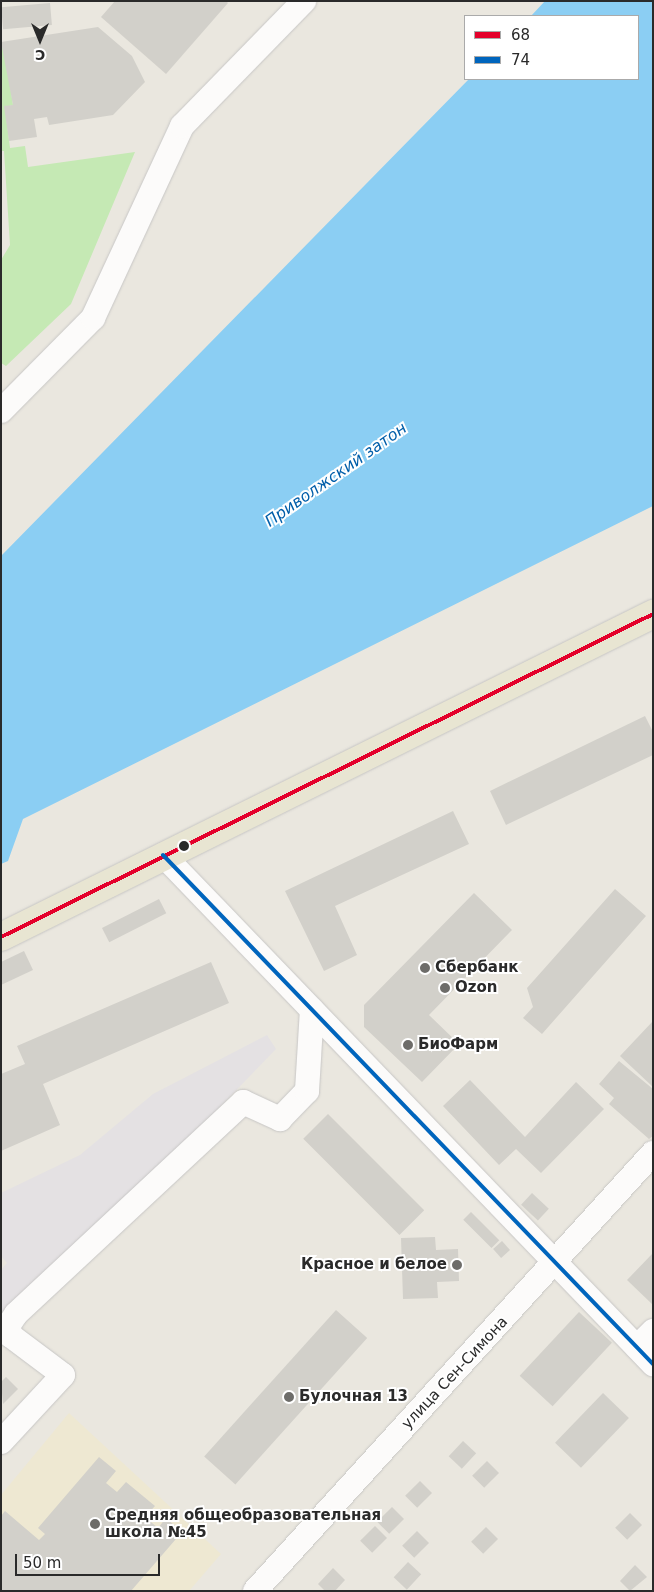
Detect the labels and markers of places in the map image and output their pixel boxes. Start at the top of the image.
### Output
unlabelled marker [179,841,189,851]
place label: Сбербанк [435,959,519,977]
marker: Сбербанк [419,962,431,974]
place label: Ozon [455,979,497,997]
marker: Ozon [439,982,451,994]
place label: БиоФарм [418,1036,498,1054]
marker: БиоФарм [402,1039,414,1051]
place label: Красное и белое [301,1256,447,1274]
marker: Красное и белое [451,1259,463,1271]
place label: Булочная 13 [299,1388,408,1406]
marker: Булочная 13 [283,1391,295,1403]
place label: Средняя общеобразовательная школа №45 [105,1506,381,1541]
marker: Средняя общеобразовательная школа №45 [89,1518,101,1530]

